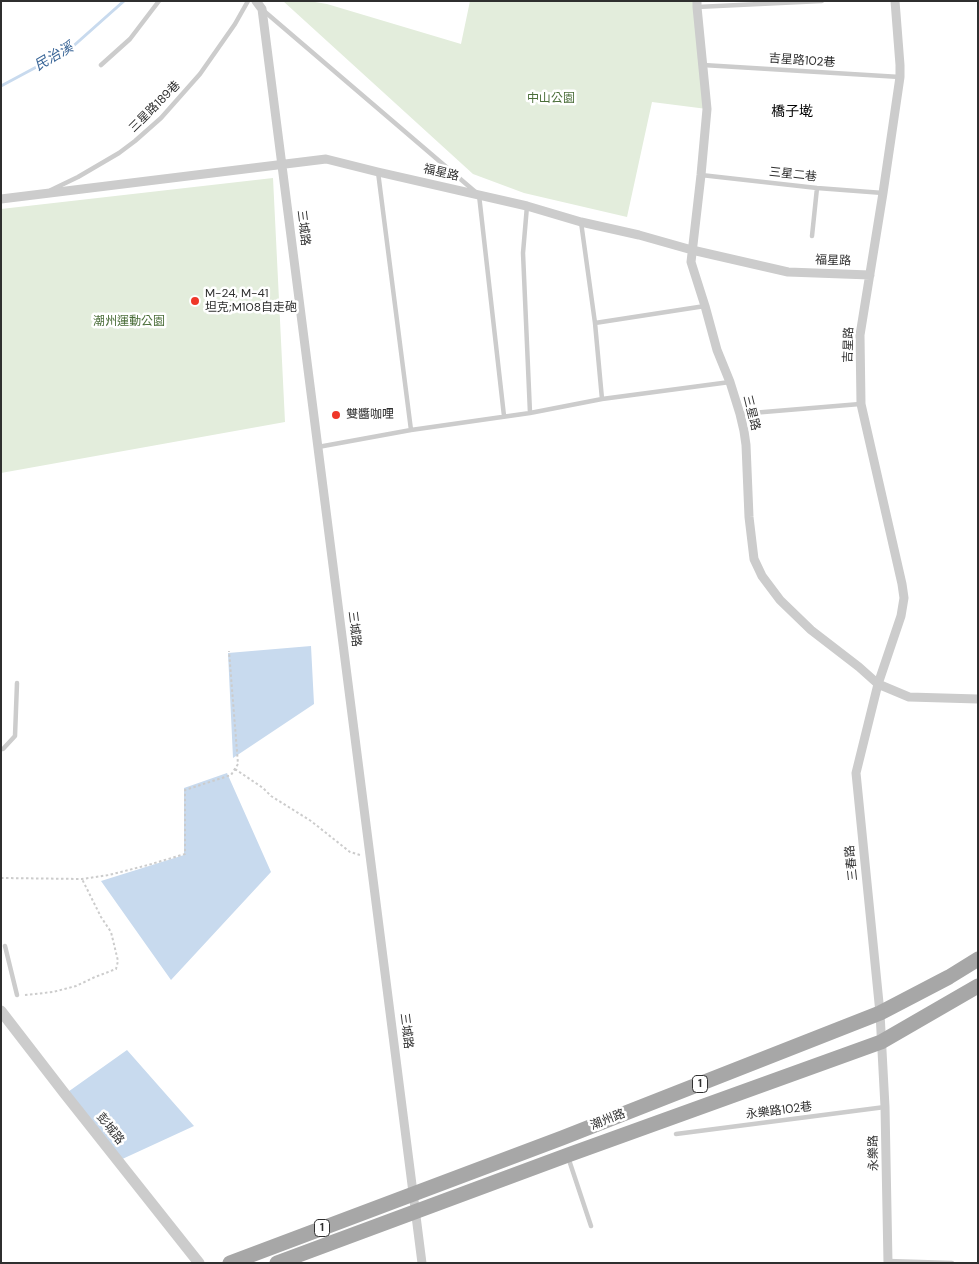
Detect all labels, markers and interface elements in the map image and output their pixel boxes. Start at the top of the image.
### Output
water label: 民治溪 [32,39,76,75]
street label: 吉星路102巷 [768,51,836,71]
street label: 三星路189巷 [126,78,184,136]
park label: 中山公園 [527,92,575,106]
district label: 橋子墘 [771,104,813,120]
street label: 福星路 [422,162,460,184]
street label: 三星二巷 [768,165,818,185]
street label: 三城路 [294,209,312,247]
street label: 福星路 [815,253,851,269]
place label: M-24, M-41 坦克;M108自走砲 [205,287,297,315]
marker: M-24, M-41 坦克;M108自走砲 [189,295,201,307]
park label: 潮州運動公園 [93,315,165,329]
street label: 吉星路 [841,327,857,363]
street label: 三星路 [740,394,762,432]
place label: 雙醬咖哩 [346,408,394,422]
marker: 雙醬咖哩 [330,409,342,421]
street label: 三城路 [345,610,363,648]
street label: 三春路 [843,844,861,882]
street label: 三城路 [397,1012,415,1050]
road number: 1 [692,1076,708,1092]
street label: 永樂路102巷 [745,1100,813,1122]
street label: 潮州路 [589,1107,627,1133]
street label: 彭城路 [93,1110,127,1148]
street label: 永樂路 [866,1135,882,1171]
road number: 1 [314,1220,330,1236]

